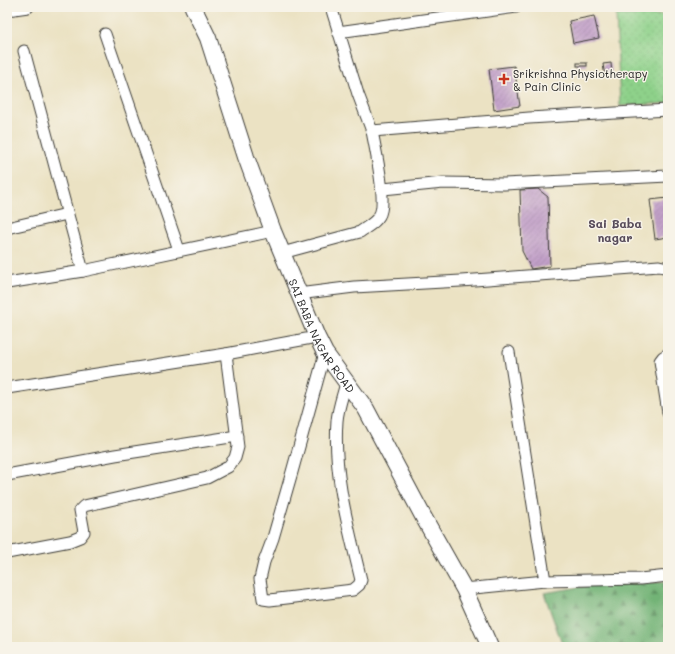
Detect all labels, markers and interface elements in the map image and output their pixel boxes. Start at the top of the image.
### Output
place label: Srikrishna Physiotherapy & Pain Clinic [513,66,648,94]
marker: Srikrishna Physiotherapy & Pain Clinic [498,73,510,85]
district label: Sai Baba nagar [588,215,642,245]
street label: SAI BABA NAGAR ROAD [286,276,359,395]

